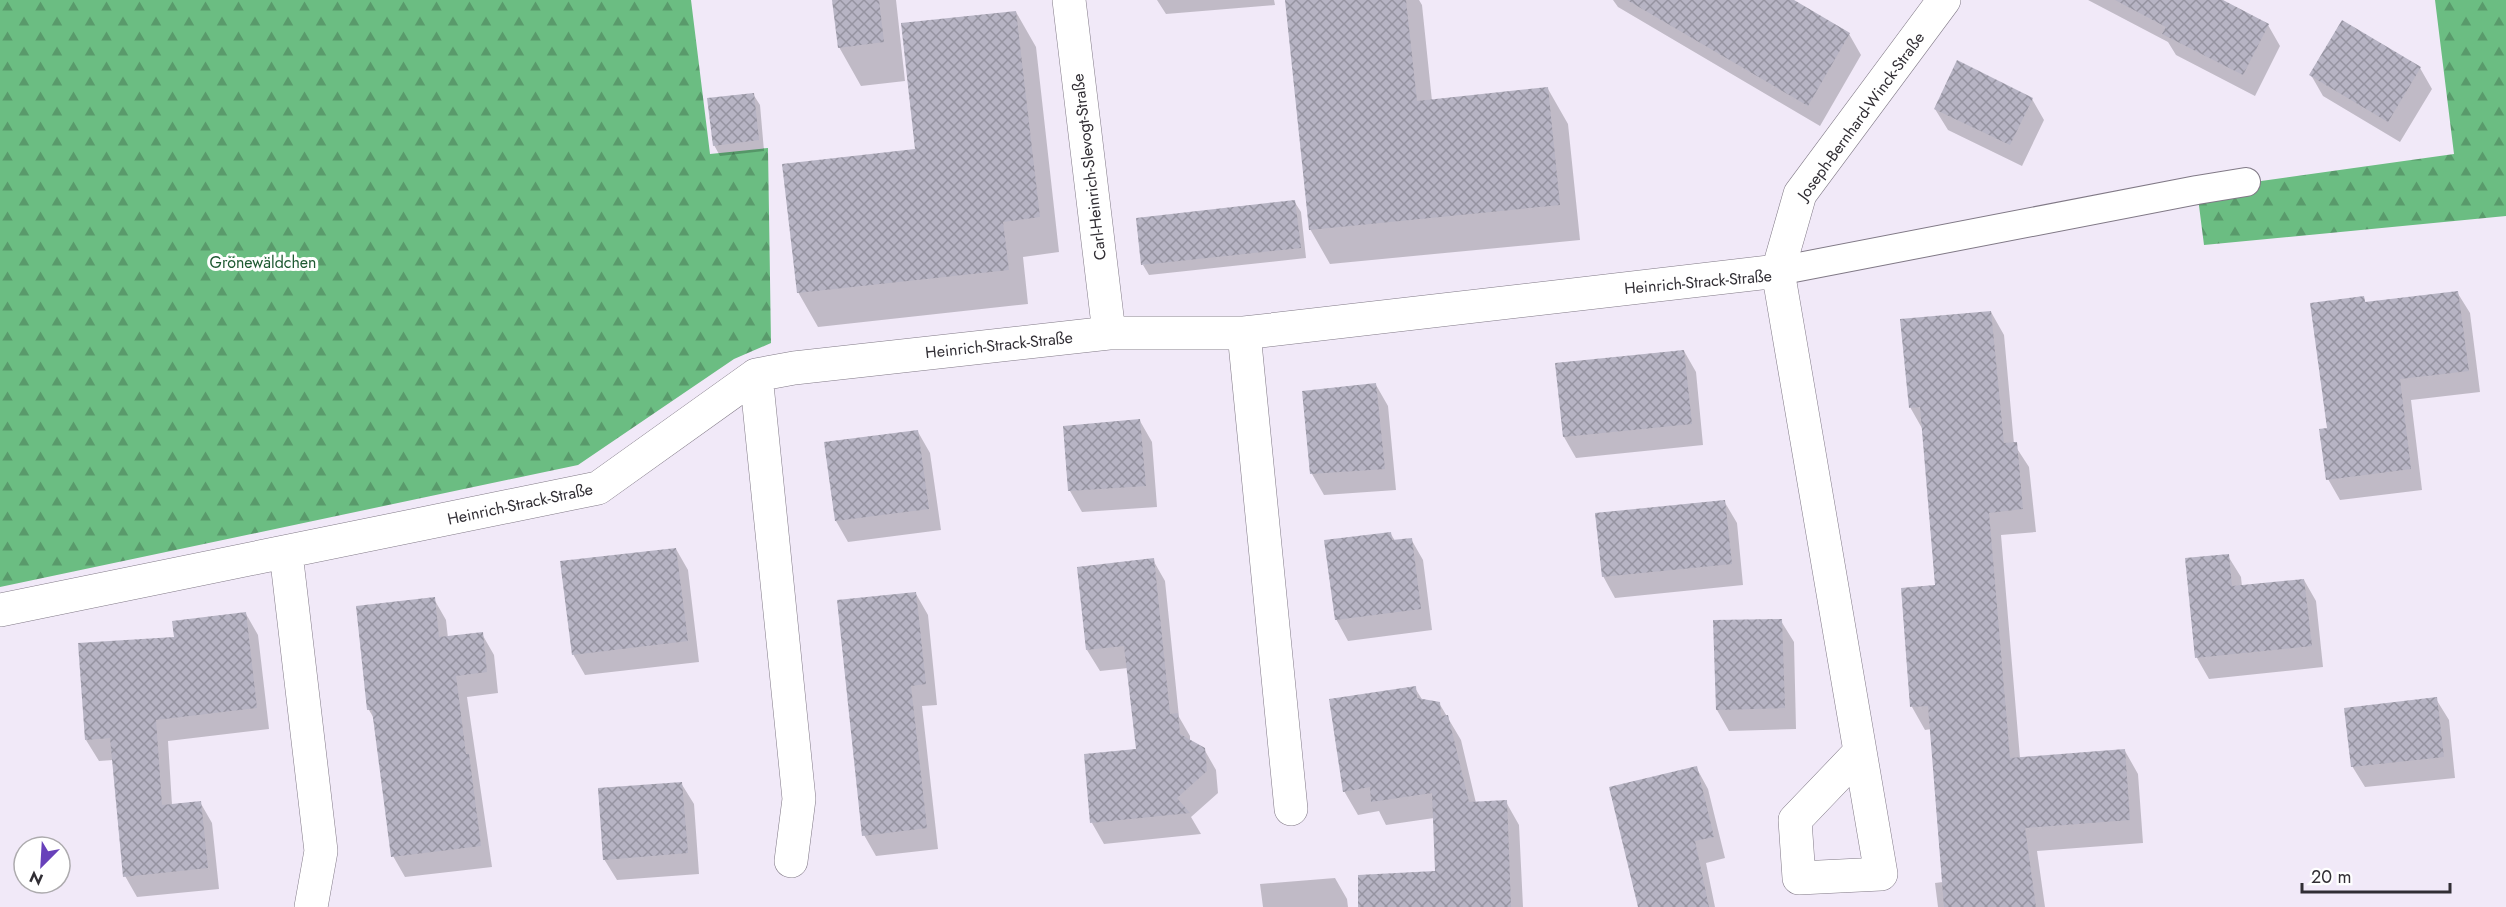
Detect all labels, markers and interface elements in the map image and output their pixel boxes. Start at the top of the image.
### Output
street label: Joseph-Bernhard-Winck-Straße [1791,27,1930,206]
street label: Carl-Heinrich-Slevogt-Straße [1066,72,1112,262]
park label: Grönewäldchen [210,251,316,274]
street label: Heinrich-Strack-Straße [1623,264,1773,300]
street label: Heinrich-Strack-Straße [924,326,1074,364]
street label: Heinrich-Strack-Straße [445,477,595,531]
north arrow [12,835,72,895]
scale bar [2302,856,2450,894]
text: 20 m [2311,864,2351,890]
text: N [26,865,47,891]

